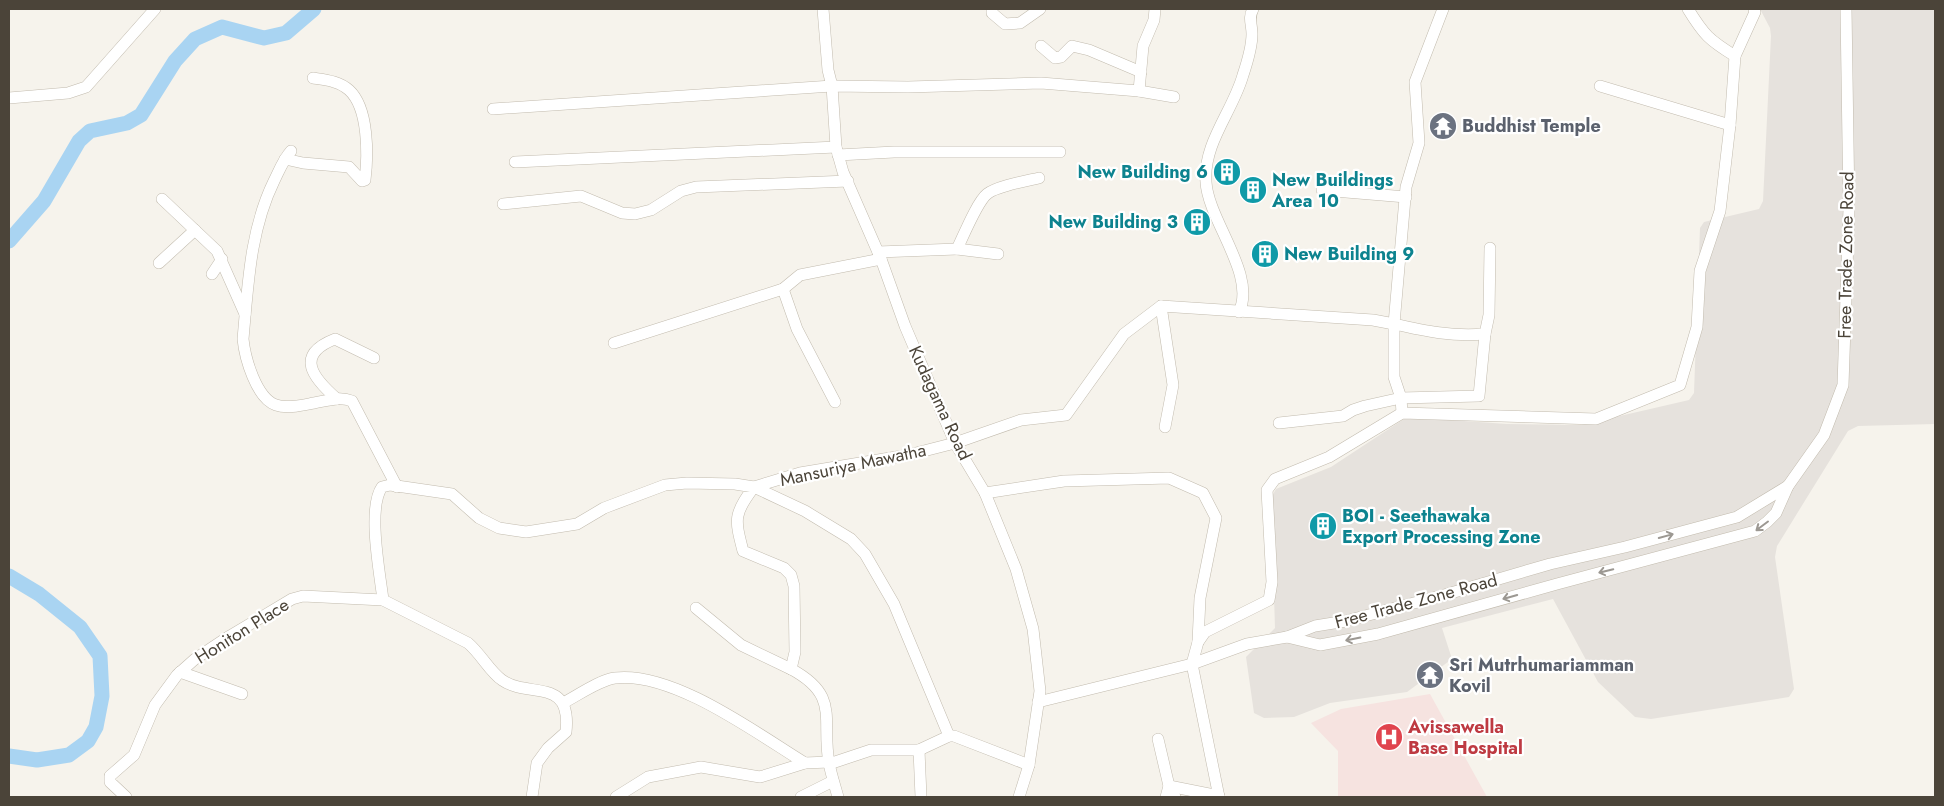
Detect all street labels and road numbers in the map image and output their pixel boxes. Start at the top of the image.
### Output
street label: Free Trade Zone Road [1832,171,1860,339]
street label: Kudagama Road [902,341,978,465]
street label: Mansuriya Mawatha [778,437,928,493]
street label: Free Trade Zone Road [1332,567,1500,635]
street label: Honiton Place [190,592,294,670]

